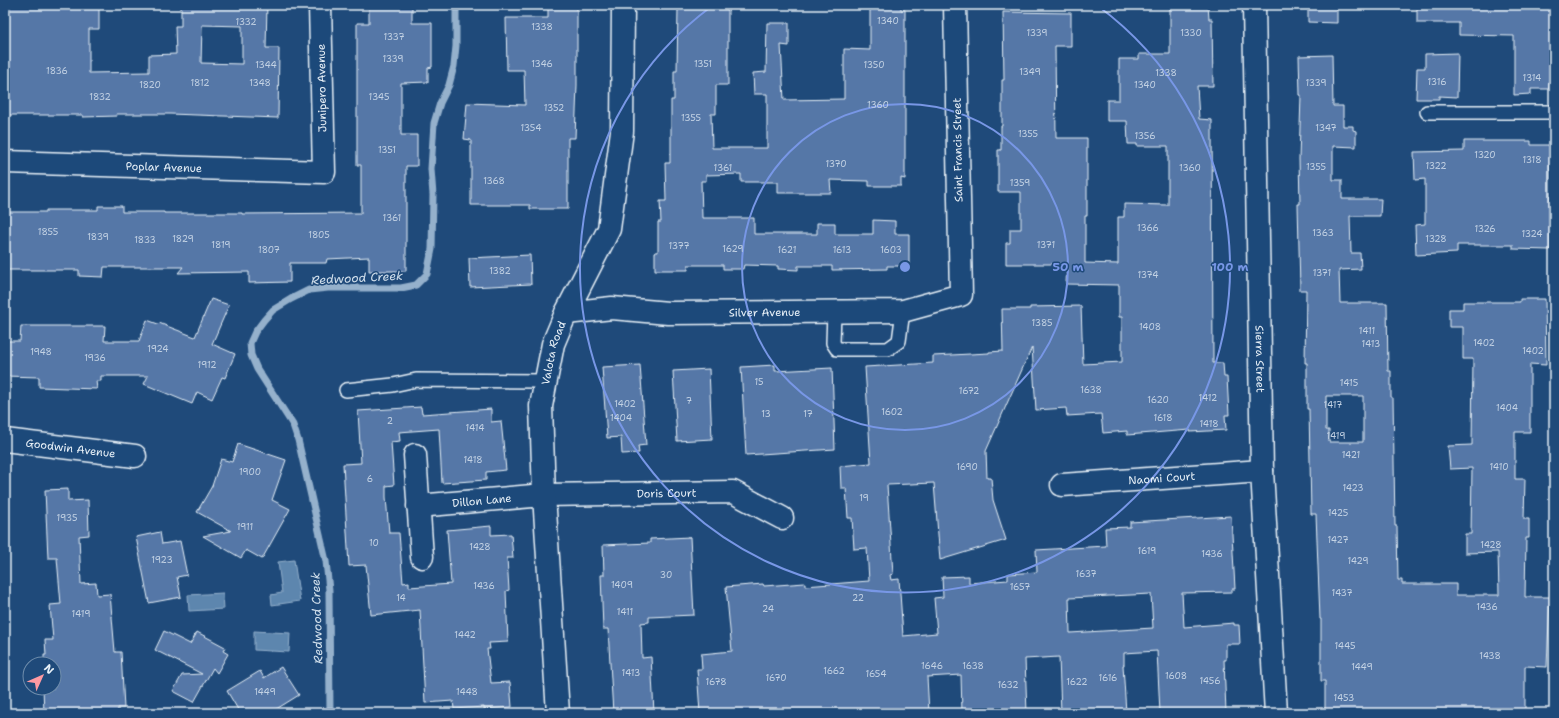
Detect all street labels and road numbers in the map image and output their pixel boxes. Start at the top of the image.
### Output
street label: Junipero Avenue [314,44,330,132]
street label: Saint Francis Street [950,98,966,202]
street label: Poplar Avenue [125,158,202,176]
street label: Silver Avenue [729,304,800,320]
street label: Valota Road [538,319,569,386]
street label: Sierra Street [1252,325,1268,393]
street label: Goodwin Avenue [25,435,116,461]
street label: Naomi Court [1128,468,1196,488]
street label: Doris Court [636,485,697,501]
street label: Dillon Lane [451,490,512,510]

